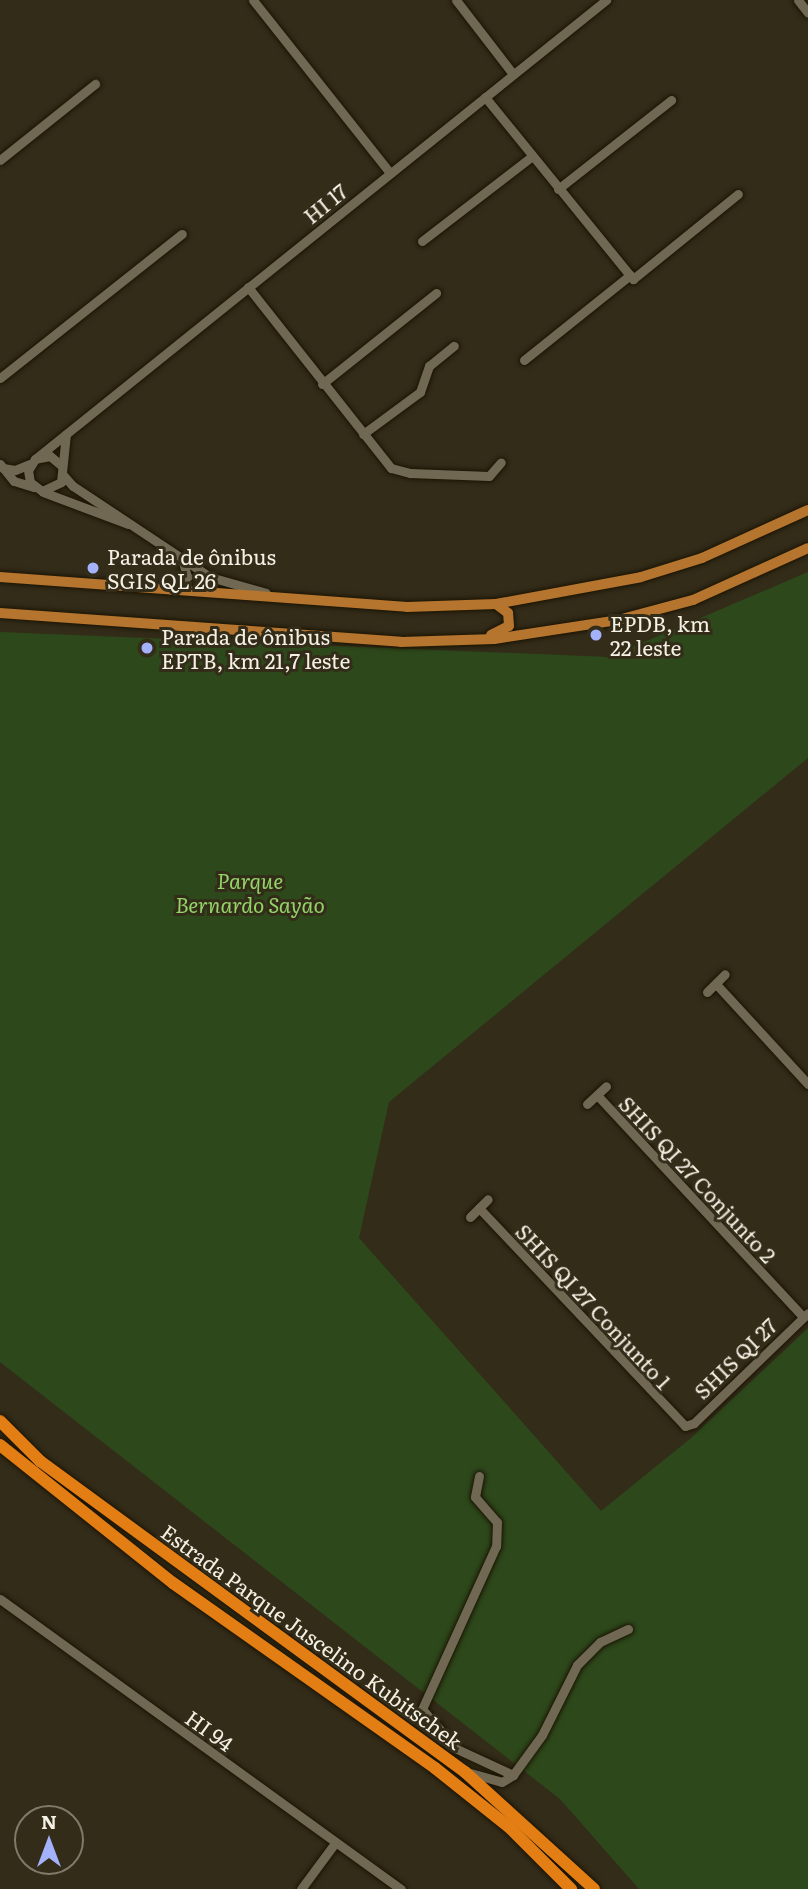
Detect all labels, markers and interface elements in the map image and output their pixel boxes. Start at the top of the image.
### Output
street label: HI 17 [298,178,352,228]
place label: Parada de ônibus SGIS QL 26 [107,543,276,593]
marker: Parada de ônibus SGIS QL 26 [85,560,101,576]
place label: EPDB, km 22 leste [610,610,710,660]
place label: Parada de ônibus EPTB, km 21,7 leste [161,623,350,673]
marker: EPDB, km 22 leste [588,627,604,643]
marker: Parada de ônibus EPTB, km 21,7 leste [139,640,155,656]
park label: Parque Bernardo Sayão [175,867,325,917]
street label: SHIS QI 27 Conjunto 2 [614,1091,782,1267]
street label: SHIS QI 27 Conjunto 1 [511,1218,677,1394]
street label: SHIS QI 27 [688,1312,782,1404]
street label: Estrada Parque Juscelino Kubitschek [157,1518,467,1754]
street label: HI 94 [181,1704,239,1756]
north arrow [14,1805,84,1875]
text: N [41,1807,57,1835]

